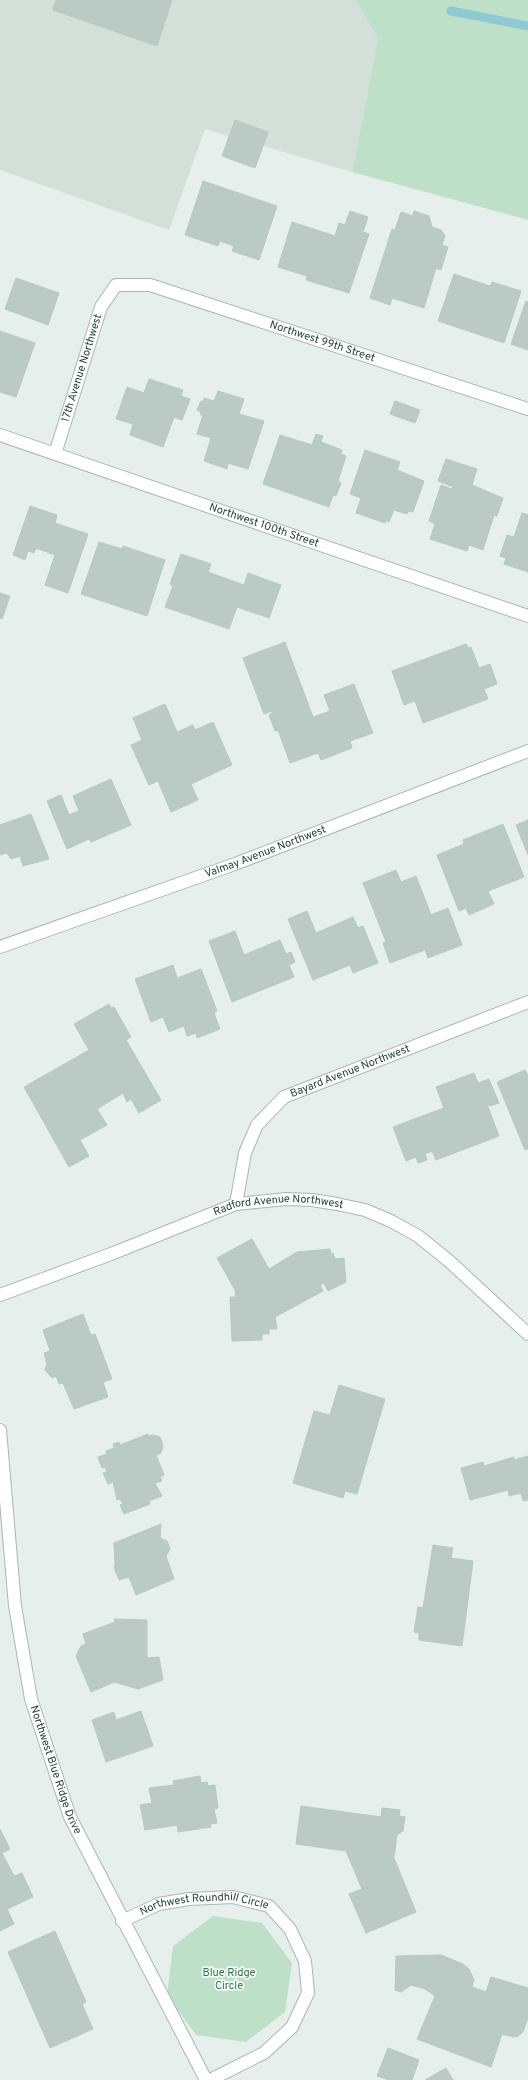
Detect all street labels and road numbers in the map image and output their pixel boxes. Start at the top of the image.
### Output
street label: 17th Avenue Northwest [58,312,105,424]
street label: Northwest 99th Street [268,318,377,365]
street label: Northwest 100th Street [207,500,321,551]
street label: Valmay Avenue Northwest [203,822,328,881]
street label: Bayard Avenue Northwest [288,1042,412,1101]
street label: Radford Avenue Northwest [211,1192,345,1219]
street label: Northwest Blue Ridge Drive [27,1704,85,1837]
street label: Northwest Roundhill Circle [137,1890,270,1919]

